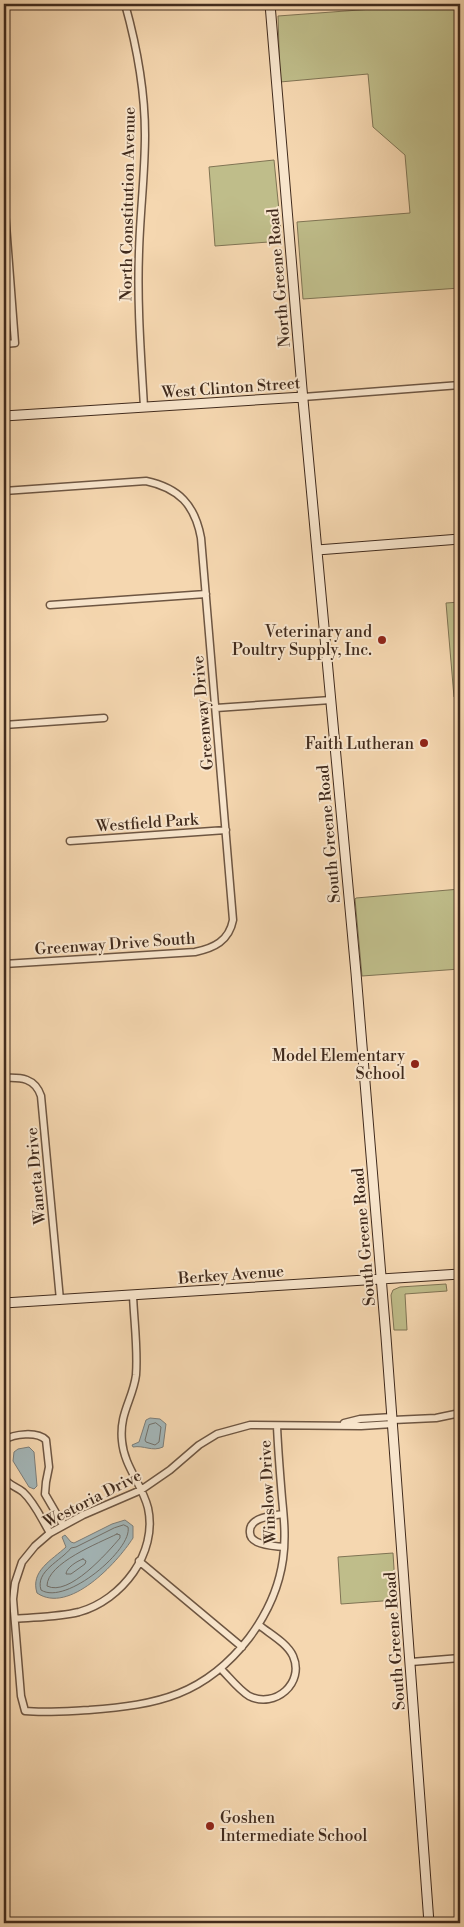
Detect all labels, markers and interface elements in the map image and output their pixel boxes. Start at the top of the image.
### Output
street label: North Constitution Avenue [116,107,140,301]
street label: North Greene Road [263,208,295,348]
street label: West Clinton Street [160,373,301,403]
place label: Veterinary and Poultry Supply, Inc. [232,622,372,660]
marker: Veterinary and Poultry Supply, Inc. [376,634,388,646]
street label: Greenway Drive [188,655,218,771]
place label: Faith Lutheran [305,734,414,754]
marker: Faith Lutheran [418,737,430,749]
street label: South Greene Road [313,764,345,904]
street label: Westfield Park [94,809,201,837]
street label: Greenway Drive South [34,928,197,960]
place label: Model Elementary School [272,1046,405,1084]
marker: Model Elementary School [409,1058,421,1070]
street label: Waneta Drive [22,1127,50,1226]
street label: South Greene Road [348,1167,380,1307]
street label: Berkey Avenue [176,1261,285,1289]
street label: Winslow Drive [255,1439,281,1546]
street label: Westoria Drive [39,1466,145,1533]
street label: South Greene Road [380,1571,410,1711]
place label: Goshen Intermediate School [220,1808,368,1846]
marker: Goshen Intermediate School [204,1820,216,1832]

